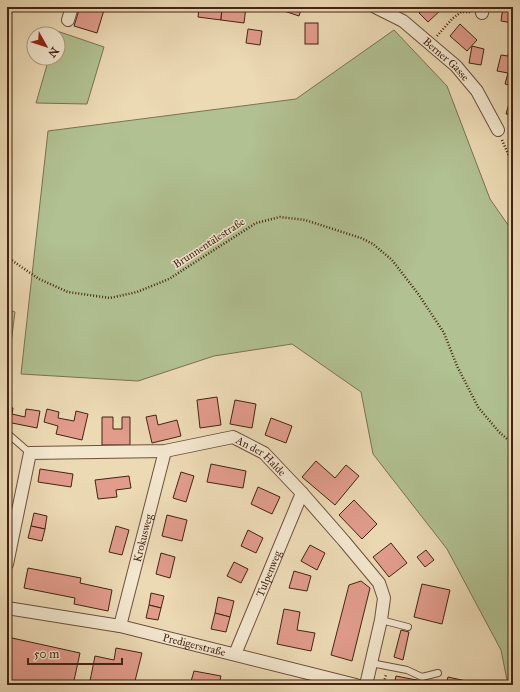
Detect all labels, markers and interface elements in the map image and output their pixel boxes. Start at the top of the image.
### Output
north arrow [26,26,66,66]
street label: Berner Gasse [421,34,472,84]
text: N [45,44,61,60]
street label: Brunnentälestraße [171,215,248,271]
street label: An der Halde [233,433,289,479]
street label: Krokusweg [130,512,155,563]
street label: Tulpenweg [253,548,284,599]
street label: Predigerstraße [162,630,227,659]
scale bar [28,640,122,666]
text: 50 m [34,647,59,661]

